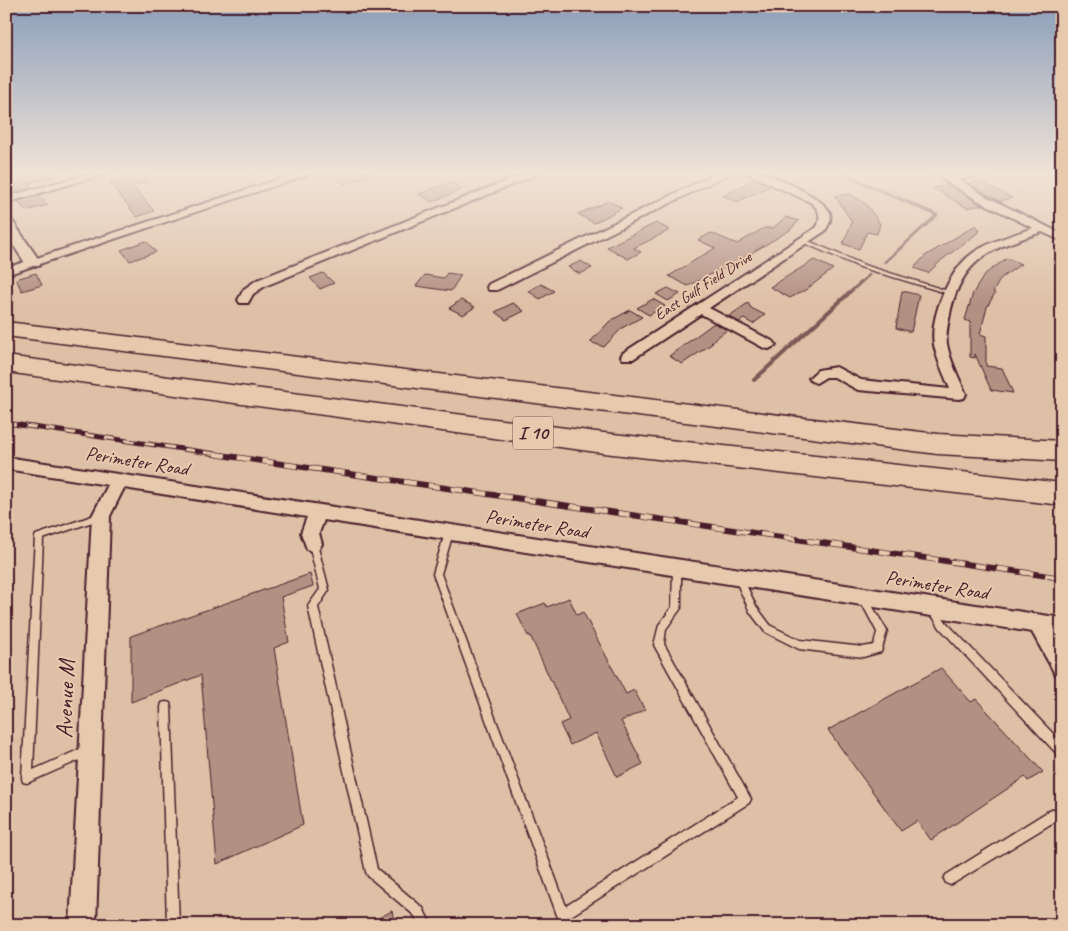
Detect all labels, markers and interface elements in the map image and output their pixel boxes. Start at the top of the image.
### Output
street label: East Gulf Field Drive [651,246,757,325]
road number: I 10 [513,416,553,449]
street label: Perimeter Road [84,441,193,482]
street label: Perimeter Road [484,504,593,545]
street label: Perimeter Road [884,565,993,606]
street label: Avenue M [49,657,81,739]

